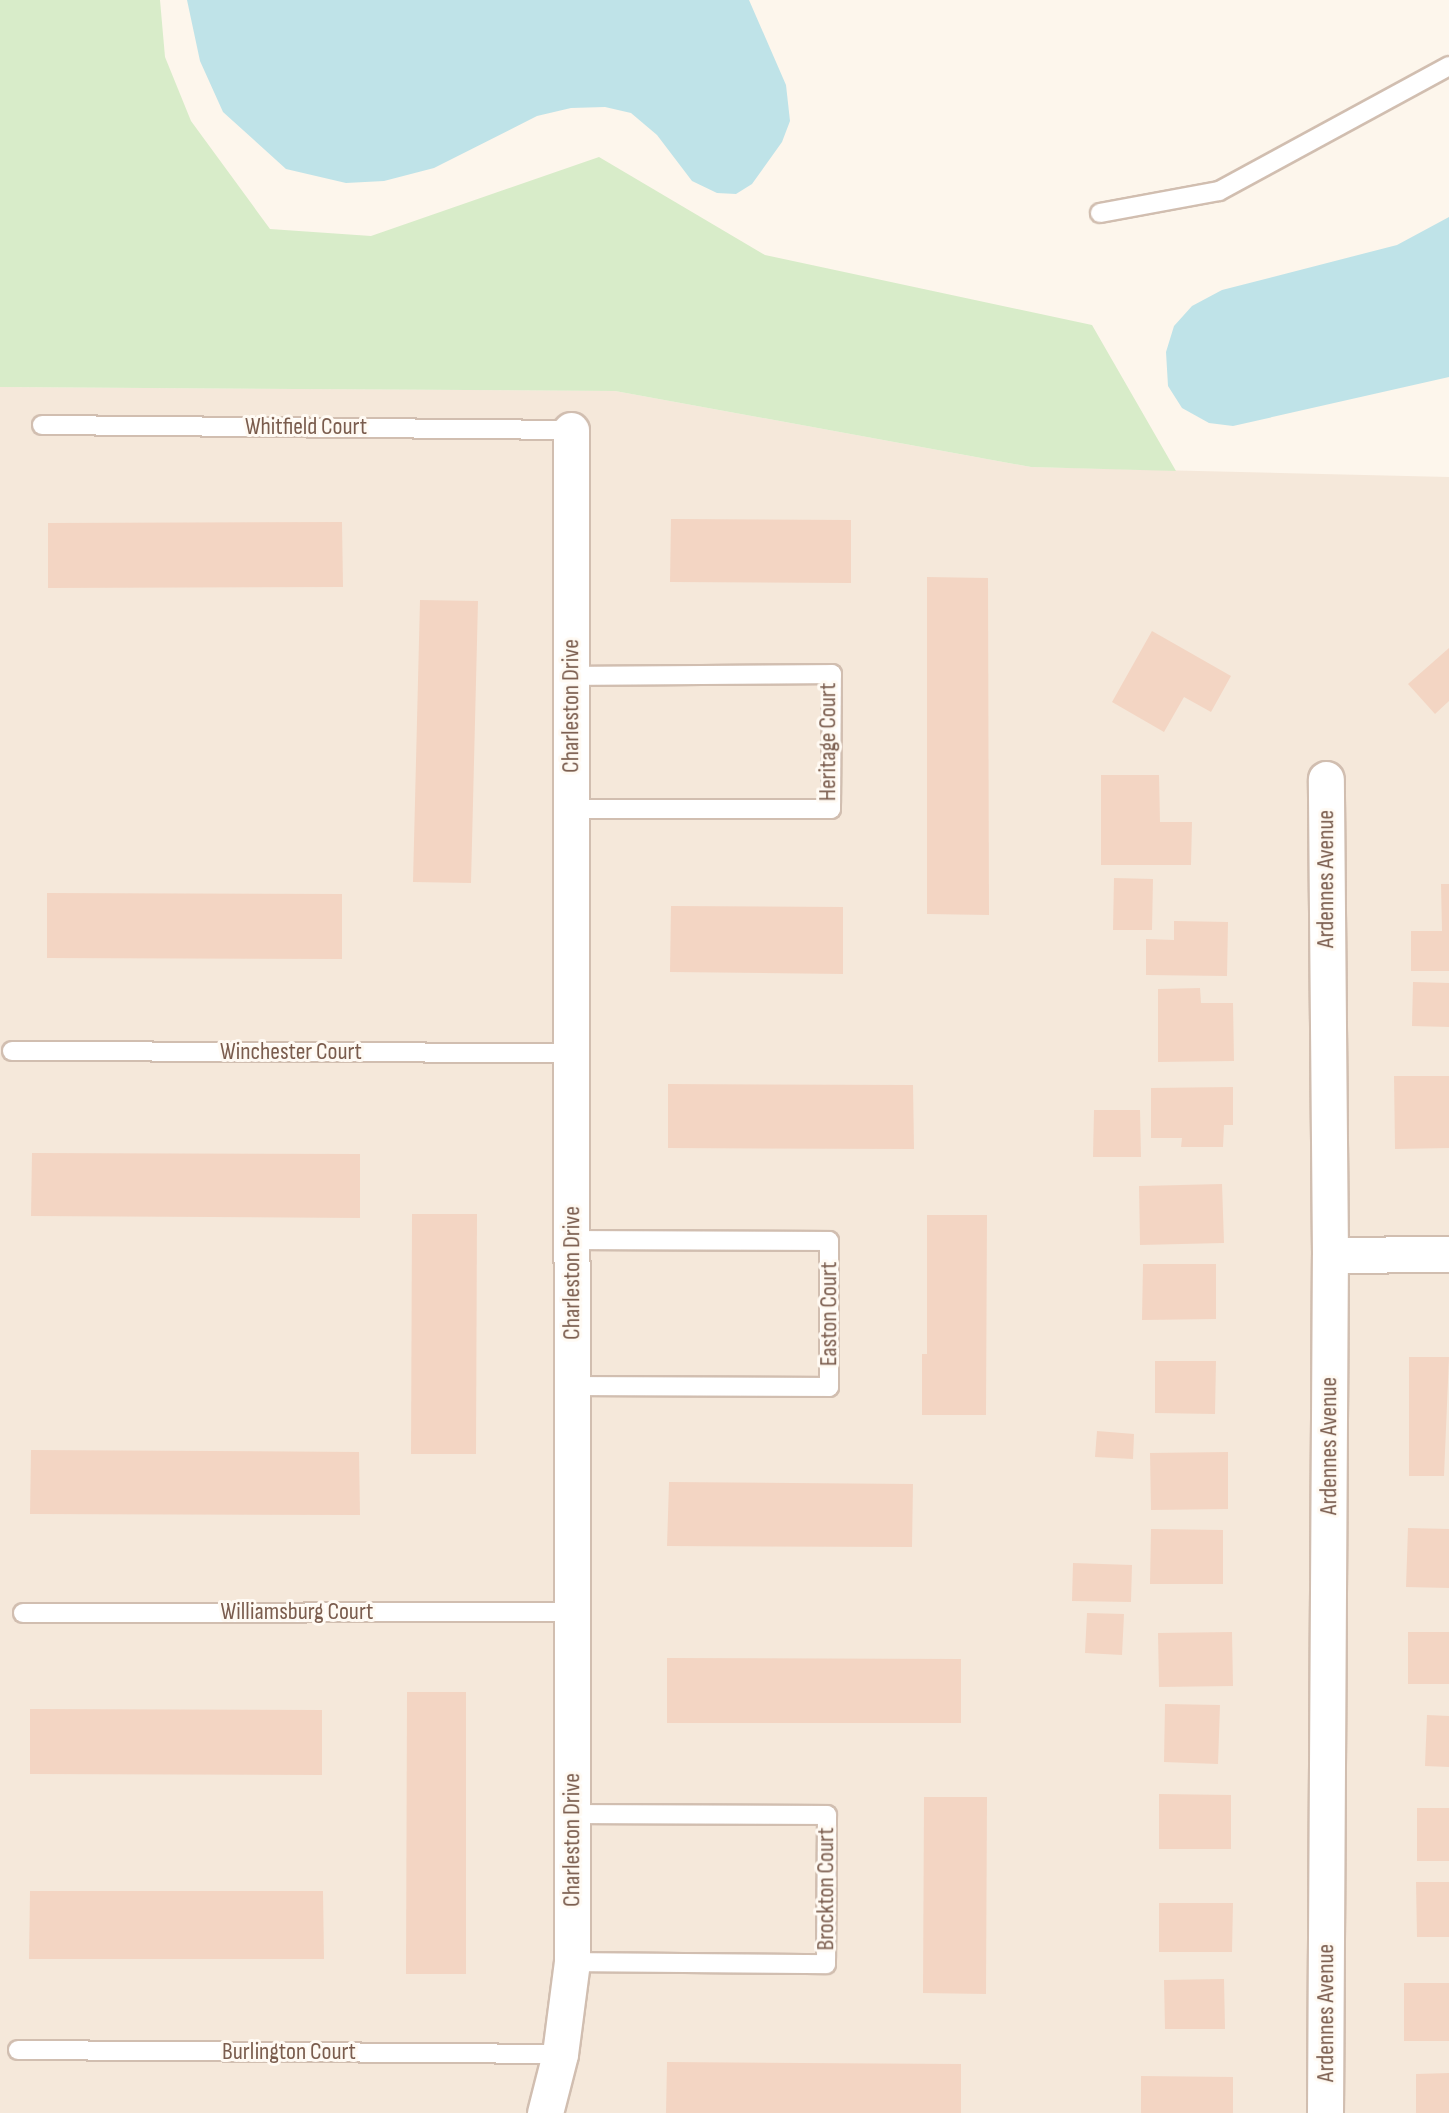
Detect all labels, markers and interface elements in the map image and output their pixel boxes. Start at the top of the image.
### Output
street label: Whitfield Court [245,413,367,441]
street label: Charleston Drive [557,639,585,773]
street label: Heritage Court [814,683,842,801]
street label: Ardennes Avenue [1312,810,1340,948]
street label: Winchester Court [220,1038,362,1066]
street label: Charleston Drive [558,1206,586,1340]
street label: Easton Court [815,1262,843,1366]
street label: Ardennes Avenue [1315,1377,1343,1515]
street label: Williamsburg Court [221,1598,373,1626]
street label: Charleston Drive [558,1773,586,1907]
street label: Brockton Court [812,1827,840,1951]
street label: Ardennes Avenue [1312,1944,1340,2082]
street label: Burlington Court [222,2038,356,2066]

